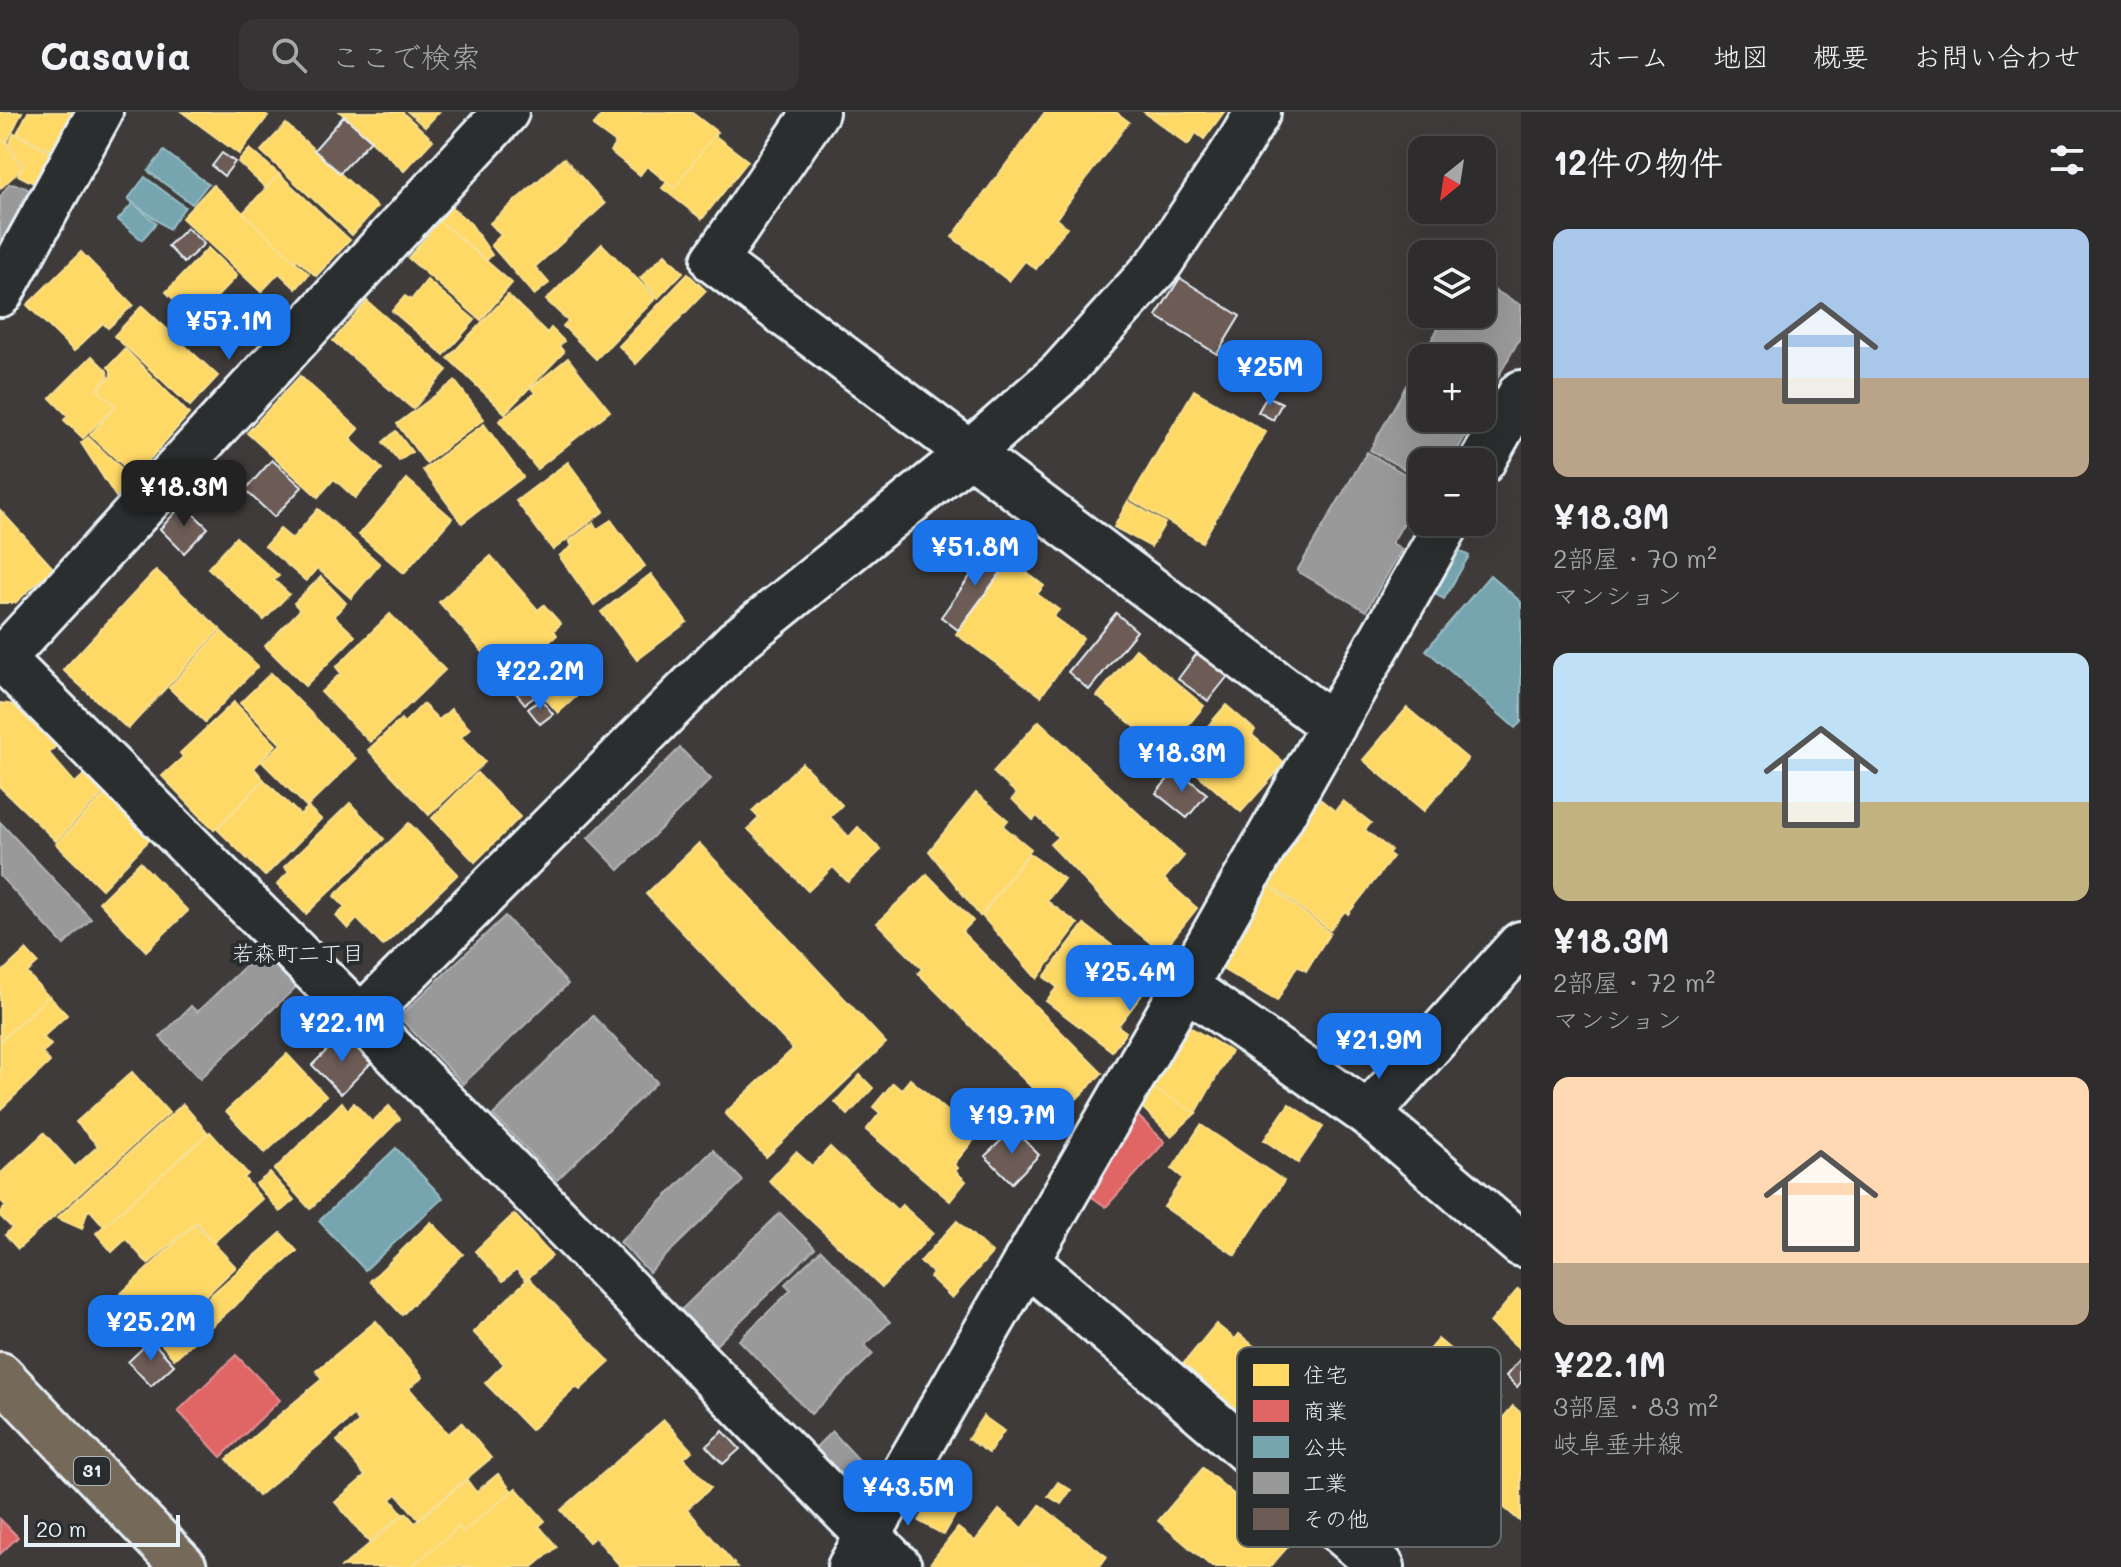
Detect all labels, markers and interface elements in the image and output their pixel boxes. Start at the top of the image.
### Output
search box [239,19,799,91]
text: Casavia [40,30,191,80]
icon: search [267,33,311,77]
text: ここで検索 [331,36,481,76]
text: ホーム [1586,38,1669,74]
text: 地図 [1713,38,1769,74]
text: 概要 [1813,38,1869,74]
text: お問い合わせ [1913,38,2081,74]
north arrow [1408,136,1496,224]
map controls [1408,136,1496,536]
icon: filters [2045,138,2089,182]
text: 12件の物件 [1553,139,1723,184]
button: layers [1408,240,1496,328]
icon: home [1749,281,1893,425]
pin: ¥57.1M [164,294,294,362]
text: ¥57.1M [185,303,273,337]
pin: ¥25M [1223,340,1317,408]
button: + [1408,344,1496,432]
text: ¥25M [1236,349,1304,383]
button: − [1408,448,1496,536]
pin: ¥18.3M [119,460,249,528]
text: ¥18.3M [139,469,229,503]
text: ¥18.3M [1553,493,1670,538]
pin: ¥51.8M [910,520,1040,588]
text: ¥51.8M [931,529,1019,563]
text: 2部屋 · 70 m² [1553,541,1717,575]
text: マンション [1553,578,1682,612]
pin: ¥22.2M [475,644,605,712]
text: ¥22.2M [495,653,585,687]
icon: home [1749,705,1893,849]
pin: ¥18.3M [1117,726,1247,794]
text: ¥18.3M [1137,735,1227,769]
text: ¥18.3M [1553,917,1670,962]
district label: 若森町二丁目 [232,938,364,967]
pin: ¥25.4M [1065,945,1195,1013]
text: ¥25.4M [1084,954,1176,988]
text: 2部屋 · 72 m² [1553,965,1715,999]
pin: ¥22.1M [277,996,407,1064]
text: マンション [1553,1002,1682,1036]
text: ¥22.1M [299,1005,385,1039]
pin: ¥21.9M [1314,1013,1444,1081]
text: ¥21.9M [1335,1022,1423,1056]
pin: ¥19.7M [947,1088,1077,1156]
text: ¥19.7M [968,1097,1056,1131]
icon: home [1749,1129,1893,1273]
pin: ¥25.2M [86,1295,216,1363]
text: ¥25.2M [106,1304,196,1338]
text: ¥22.1M [1553,1341,1666,1386]
legend [1237,1347,1501,1547]
text: 住宅 [1303,1360,1347,1389]
text: 3部屋 · 83 m² [1553,1389,1718,1423]
text: 商業 [1303,1396,1347,1425]
text: 岐阜垂井線 [1553,1426,1683,1460]
text: 公共 [1303,1432,1347,1461]
road number: 31 [74,1457,110,1485]
pin: ¥43.5M [843,1460,973,1528]
text: 工業 [1303,1468,1347,1497]
text: ¥43.5M [861,1469,955,1503]
text: その他 [1303,1504,1369,1533]
scale bar [24,1511,180,1547]
text: 20 m [36,1514,86,1543]

